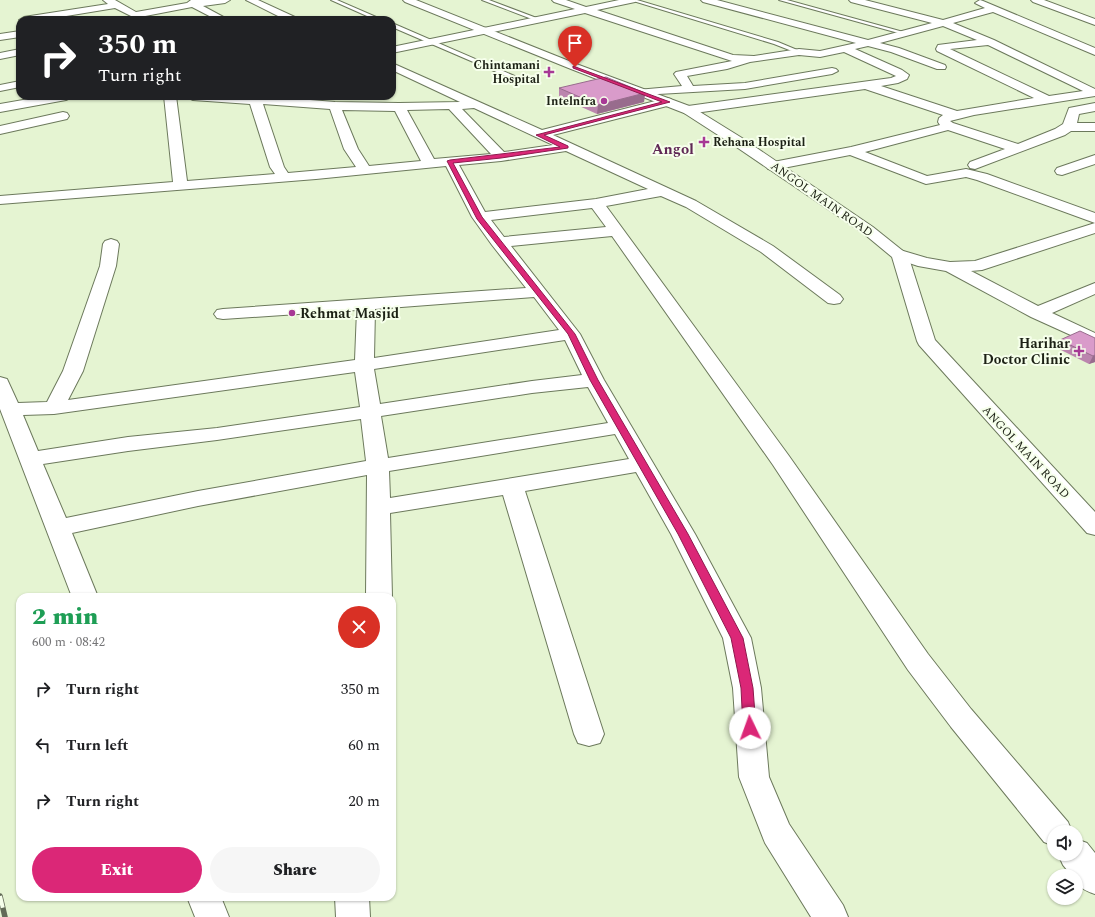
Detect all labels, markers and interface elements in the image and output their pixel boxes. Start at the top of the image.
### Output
text: 350 m [98,23,177,66]
pin [558,26,592,67]
icon: right [32,32,84,84]
icon: arrive [564,32,586,54]
place label: Chintamani Hospital [473,56,540,89]
text: Turn right [98,62,181,89]
marker: Chintamani Hospital [543,66,555,78]
place label: Intelnfra [546,92,597,111]
marker: Intelnfra [599,96,609,106]
place label: Rehana Hospital [713,133,805,152]
marker: Rehana Hospital [698,136,710,148]
district label: Angol [652,138,694,161]
street label: ANGOL MAIN ROAD [767,157,877,242]
place label: Rehmat Masjid [300,303,399,324]
marker: Rehmat Masjid [287,308,297,318]
place label: Harihar Doctor Clinic [982,333,1070,370]
marker: Harihar Doctor Clinic [1073,345,1085,357]
street label: ANGOL MAIN ROAD [977,401,1074,503]
text: 2 min [32,599,98,635]
button: close [338,606,380,648]
text: 600 m · 08:42 [32,632,105,652]
icon: right [32,678,54,700]
text: Turn right [66,678,139,701]
text: 350 m [341,678,380,701]
position arrow [729,707,771,749]
icon: left [32,734,54,756]
text: Turn left [66,734,128,757]
text: 60 m [348,734,380,757]
icon: right [32,790,54,812]
text: Turn right [66,790,139,813]
text: 20 m [348,790,380,813]
map controls [1047,825,1083,905]
button: sound [1047,825,1083,861]
button: Exit [32,847,202,893]
button: Share [210,847,380,893]
button: layers [1047,869,1083,905]

